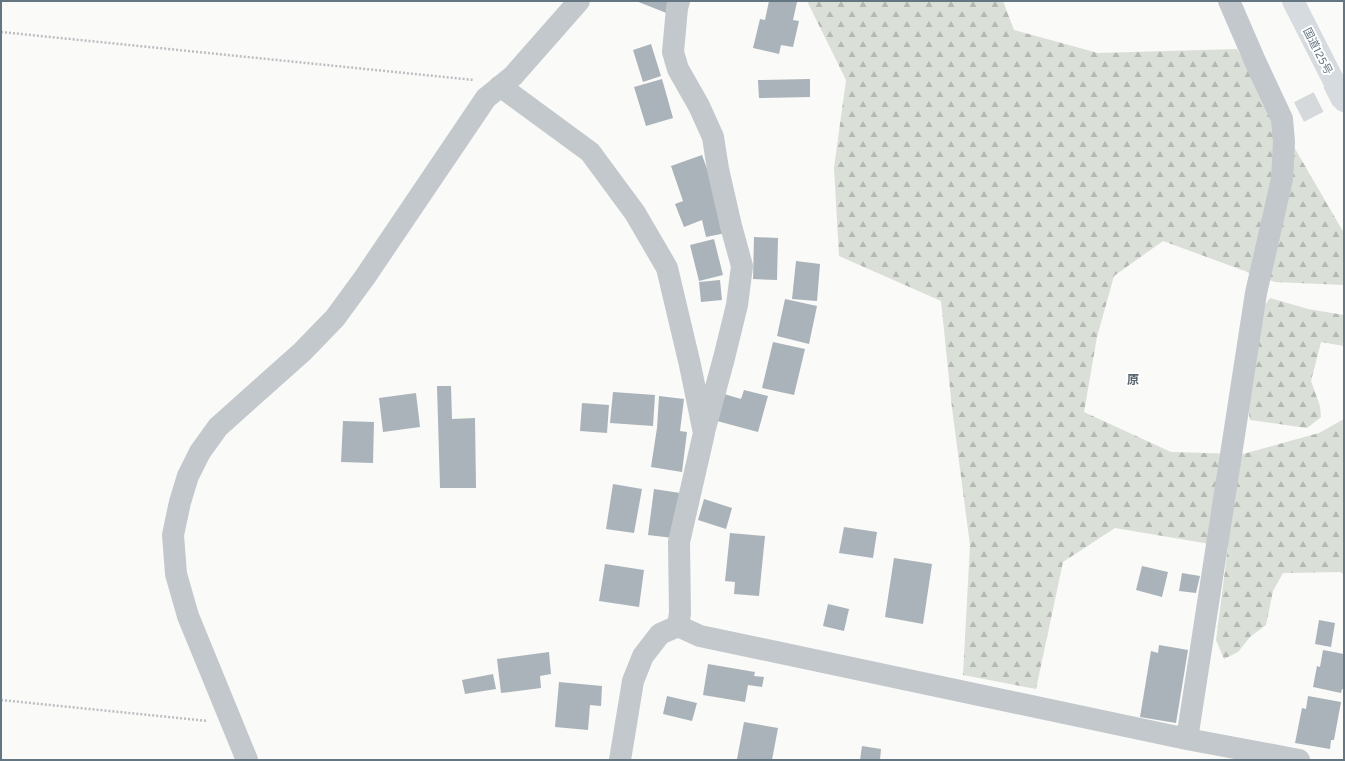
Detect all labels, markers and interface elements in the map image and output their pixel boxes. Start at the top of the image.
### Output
street label: 国道125号 [1299,26,1335,77]
district label: 原 [1127,373,1139,389]

